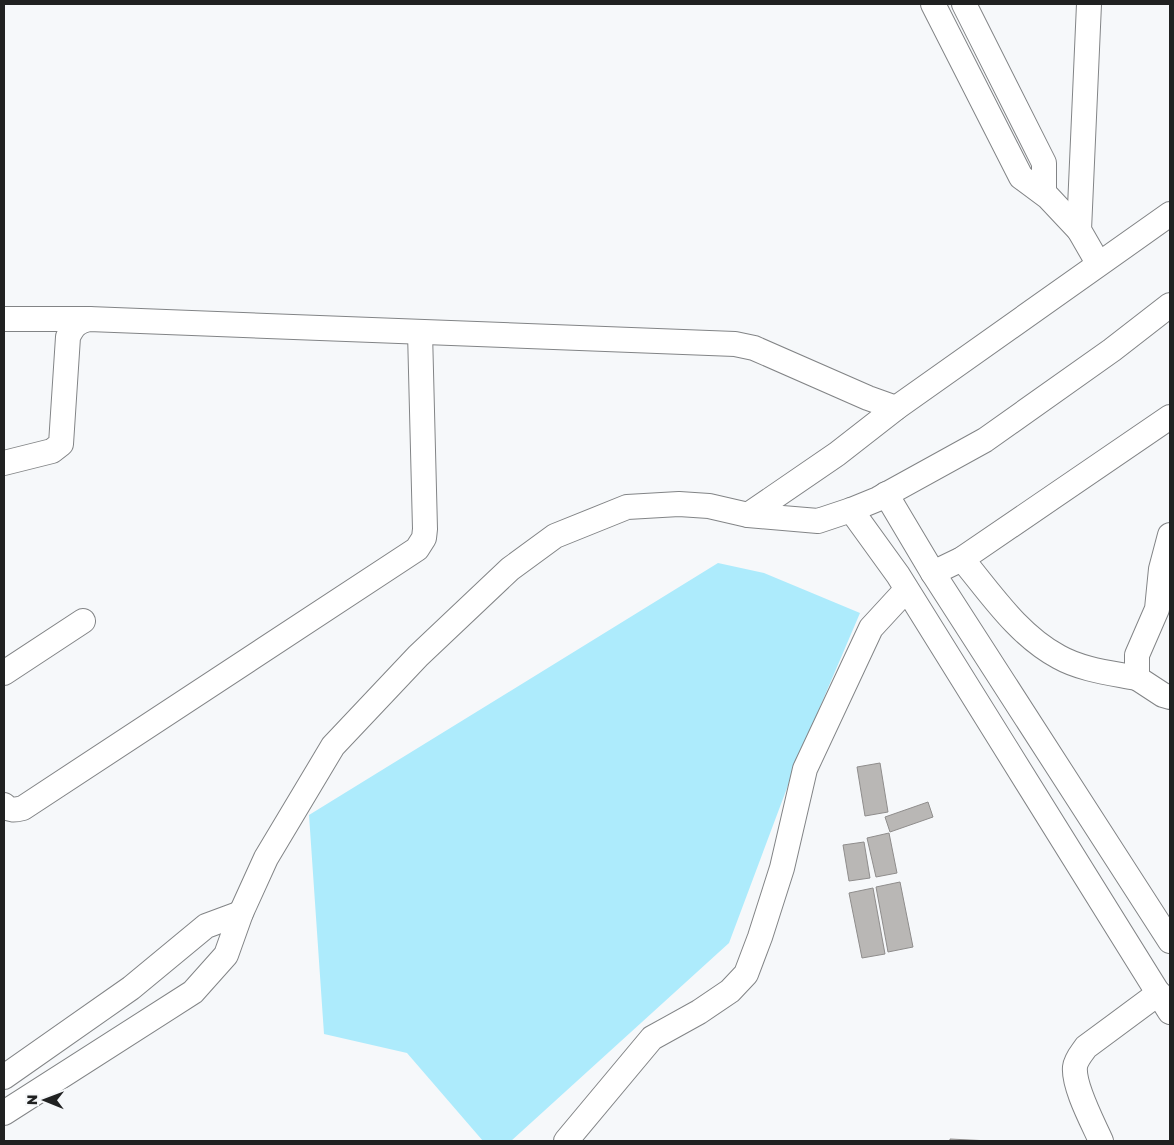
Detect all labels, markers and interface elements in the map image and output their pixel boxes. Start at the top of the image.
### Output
north arrow [20,1075,70,1125]
text: N [23,1094,40,1105]

